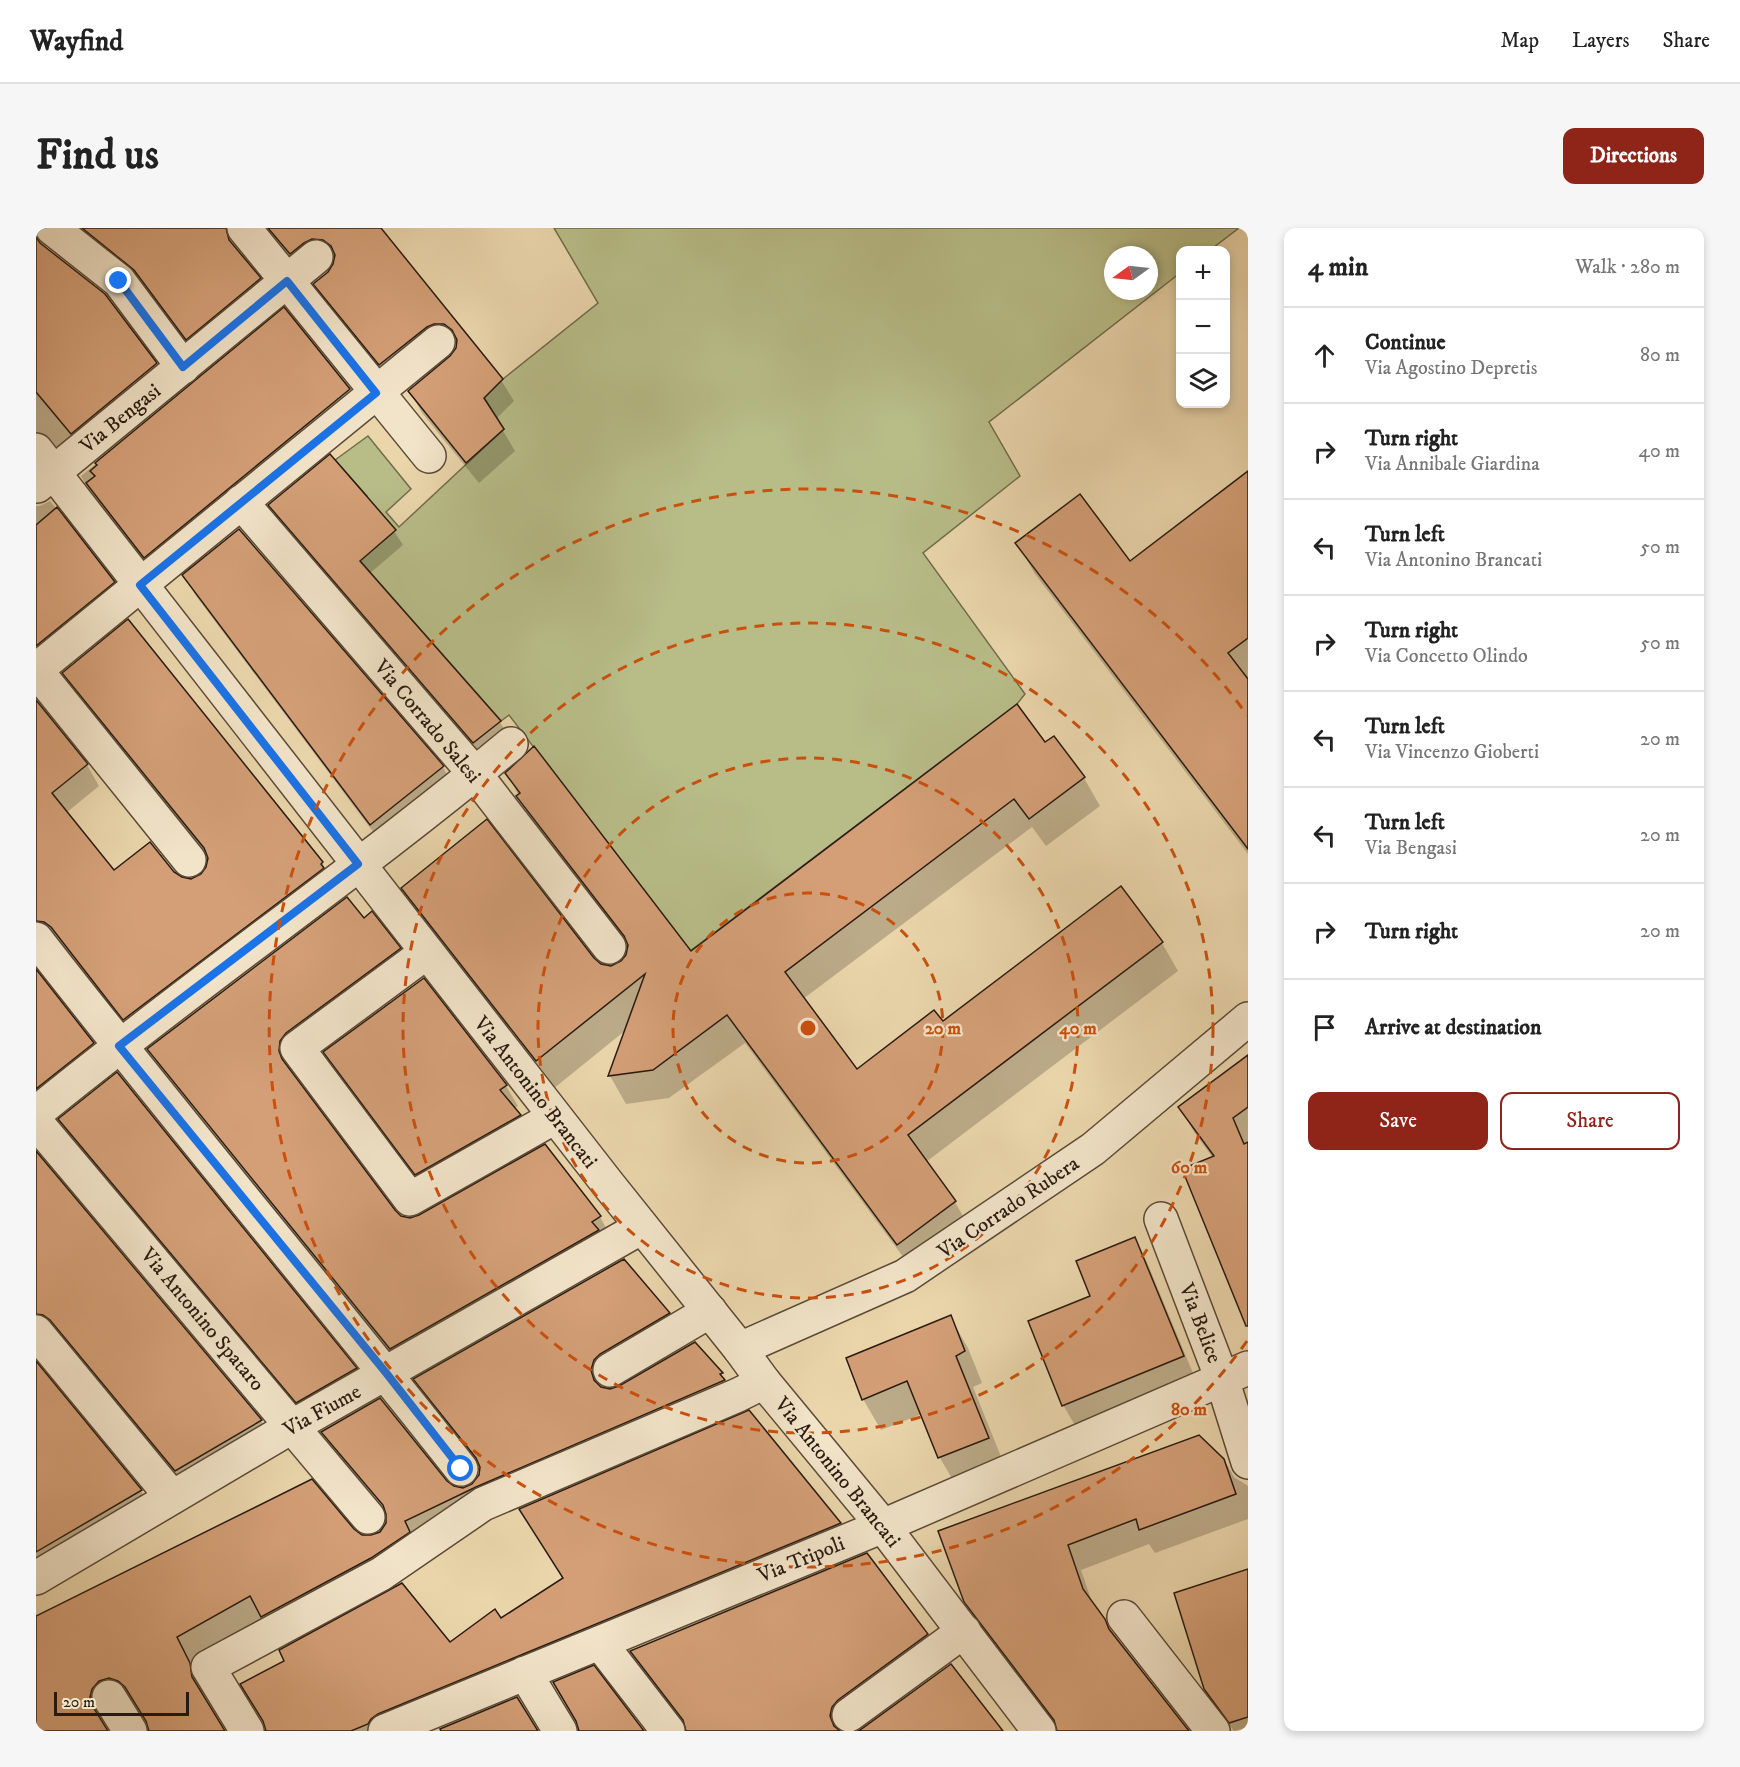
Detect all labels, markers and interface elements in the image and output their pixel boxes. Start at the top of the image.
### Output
text: Wayfind [30,24,123,59]
text: Map [1500,28,1539,54]
text: Layers [1572,28,1630,54]
text: Share [1663,28,1710,54]
button: Directions [1563,128,1704,184]
text: Find us [36,130,159,182]
north arrow [1104,246,1158,300]
map controls [1176,246,1230,408]
button: + [1176,246,1230,300]
text: 4 min [1308,251,1368,284]
text: Walk · 280 m [1575,255,1680,280]
route end [105,267,131,293]
button: − [1176,300,1230,354]
text: Continue [1365,329,1446,356]
icon: ahead [1308,339,1341,372]
text: 80 m [1640,343,1680,368]
button: layers [1176,354,1230,408]
text: Via Agostino Depretis [1365,356,1537,381]
street label: Via Bengasi [74,378,166,460]
text: Turn right [1365,425,1458,452]
icon: right [1308,435,1341,468]
text: 40 m [1638,439,1680,464]
text: Via Annibale Giardina [1365,452,1540,477]
text: Turn left [1365,521,1445,548]
icon: left [1308,531,1341,564]
text: 50 m [1640,535,1680,560]
text: Via Antonino Brancati [1365,548,1542,573]
text: Turn right [1365,617,1458,644]
icon: right [1308,627,1341,660]
text: 50 m [1640,631,1680,656]
text: Via Concetto Olindo [1365,644,1528,669]
street label: Via Corrado Salesi [367,654,486,789]
text: Turn left [1365,713,1445,740]
icon: left [1308,723,1341,756]
text: 20 m [1640,727,1680,752]
text: Via Vincenzo Gioberti [1365,740,1539,765]
text: Turn left [1365,809,1445,836]
icon: left [1308,819,1341,852]
text: 20 m [1640,823,1680,848]
text: Via Bengasi [1365,836,1457,861]
icon: right [1308,915,1341,948]
text: Turn right [1365,918,1458,945]
text: 20 m [1640,919,1680,944]
street label: Via Antonino Brancati [467,1011,603,1174]
icon: arrive [1308,1011,1341,1044]
text: Arrive at destination [1365,1014,1542,1041]
centre of rings [798,1018,818,1038]
text: 20 m [925,1018,961,1040]
text: 40 m [1058,1018,1097,1040]
button: Save [1308,1092,1488,1150]
button: Share [1500,1092,1680,1150]
street label: Via Corrado Rubera [932,1151,1084,1265]
text: 60 m [1171,1157,1208,1179]
street label: Via Antonino Spataro [134,1242,270,1397]
street label: Via Belice [1173,1279,1227,1367]
street label: Via Fiume [278,1379,366,1443]
street label: Via Antonino Brancati [768,1391,906,1553]
text: 80 m [1171,1399,1208,1421]
route start [447,1455,473,1481]
street label: Via Tripoli [753,1531,849,1589]
scale bar [54,1689,189,1716]
text: 20 m [63,1692,95,1712]

